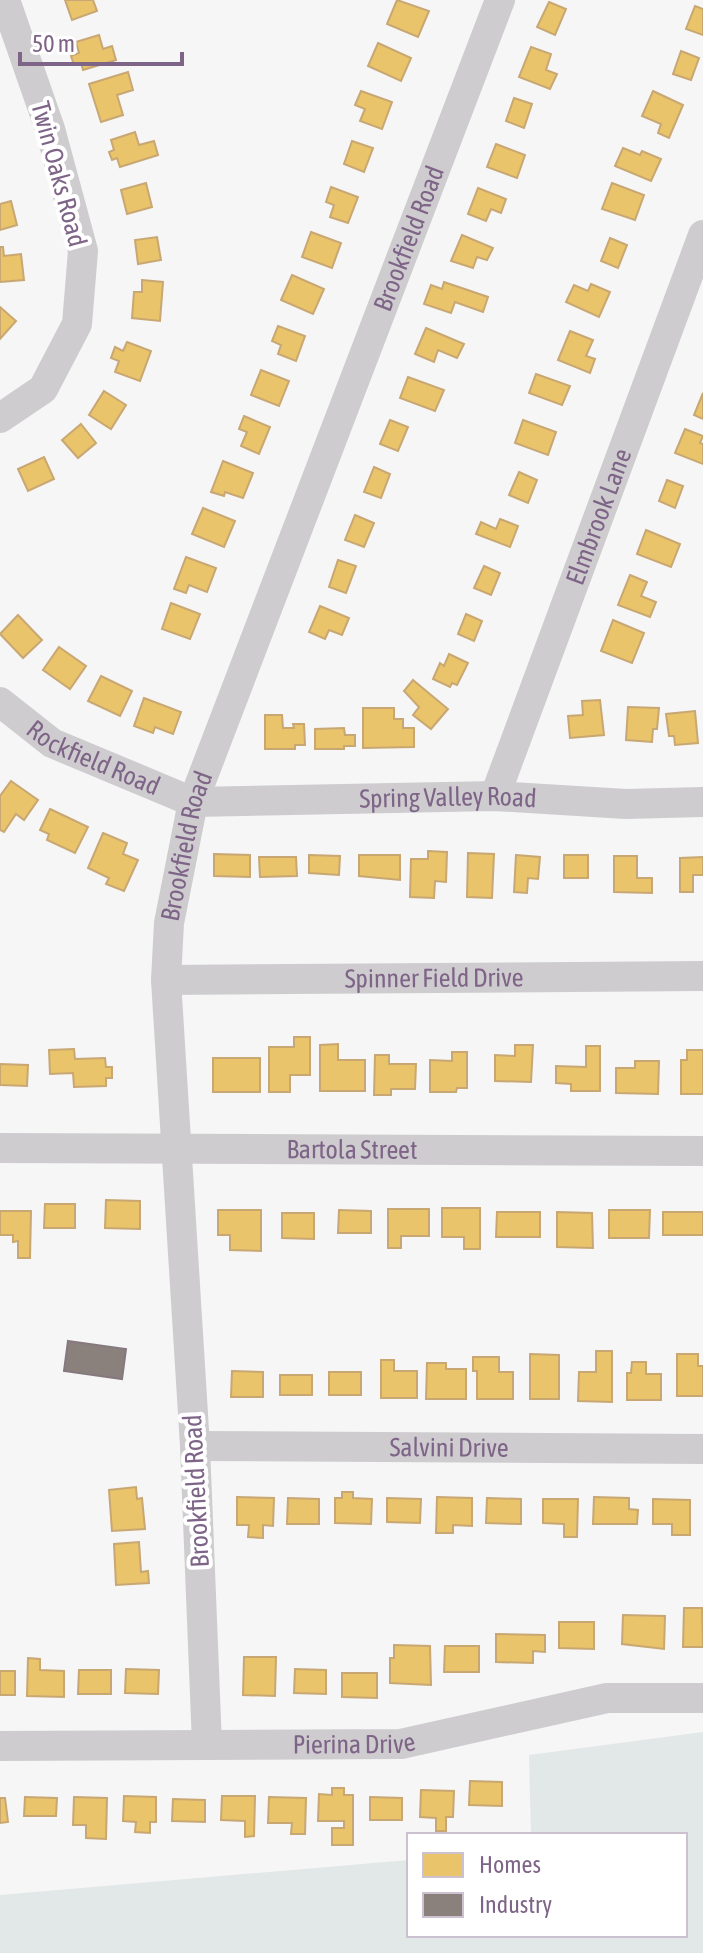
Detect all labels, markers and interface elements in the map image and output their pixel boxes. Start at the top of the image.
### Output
scale bar [20,16,182,66]
text: 50 m [32,30,75,57]
street label: Twin Oaks Road [25,98,93,250]
street label: Brookfield Road [367,162,450,315]
street label: Elmbrook Lane [560,444,637,589]
street label: Rockfield Road [21,714,164,801]
street label: Brookfield Road [155,767,218,924]
street label: Spring Valley Road [359,781,537,814]
street label: Spinner Field Drive [344,962,524,994]
street label: Bartola Street [286,1134,418,1165]
street label: Brookfield Road [177,1414,215,1568]
street label: Salvini Drive [389,1432,509,1463]
street label: Pierina Drive [293,1726,418,1760]
legend [407,1833,687,1937]
text: Homes [479,1851,541,1878]
text: Industry [479,1891,552,1918]

